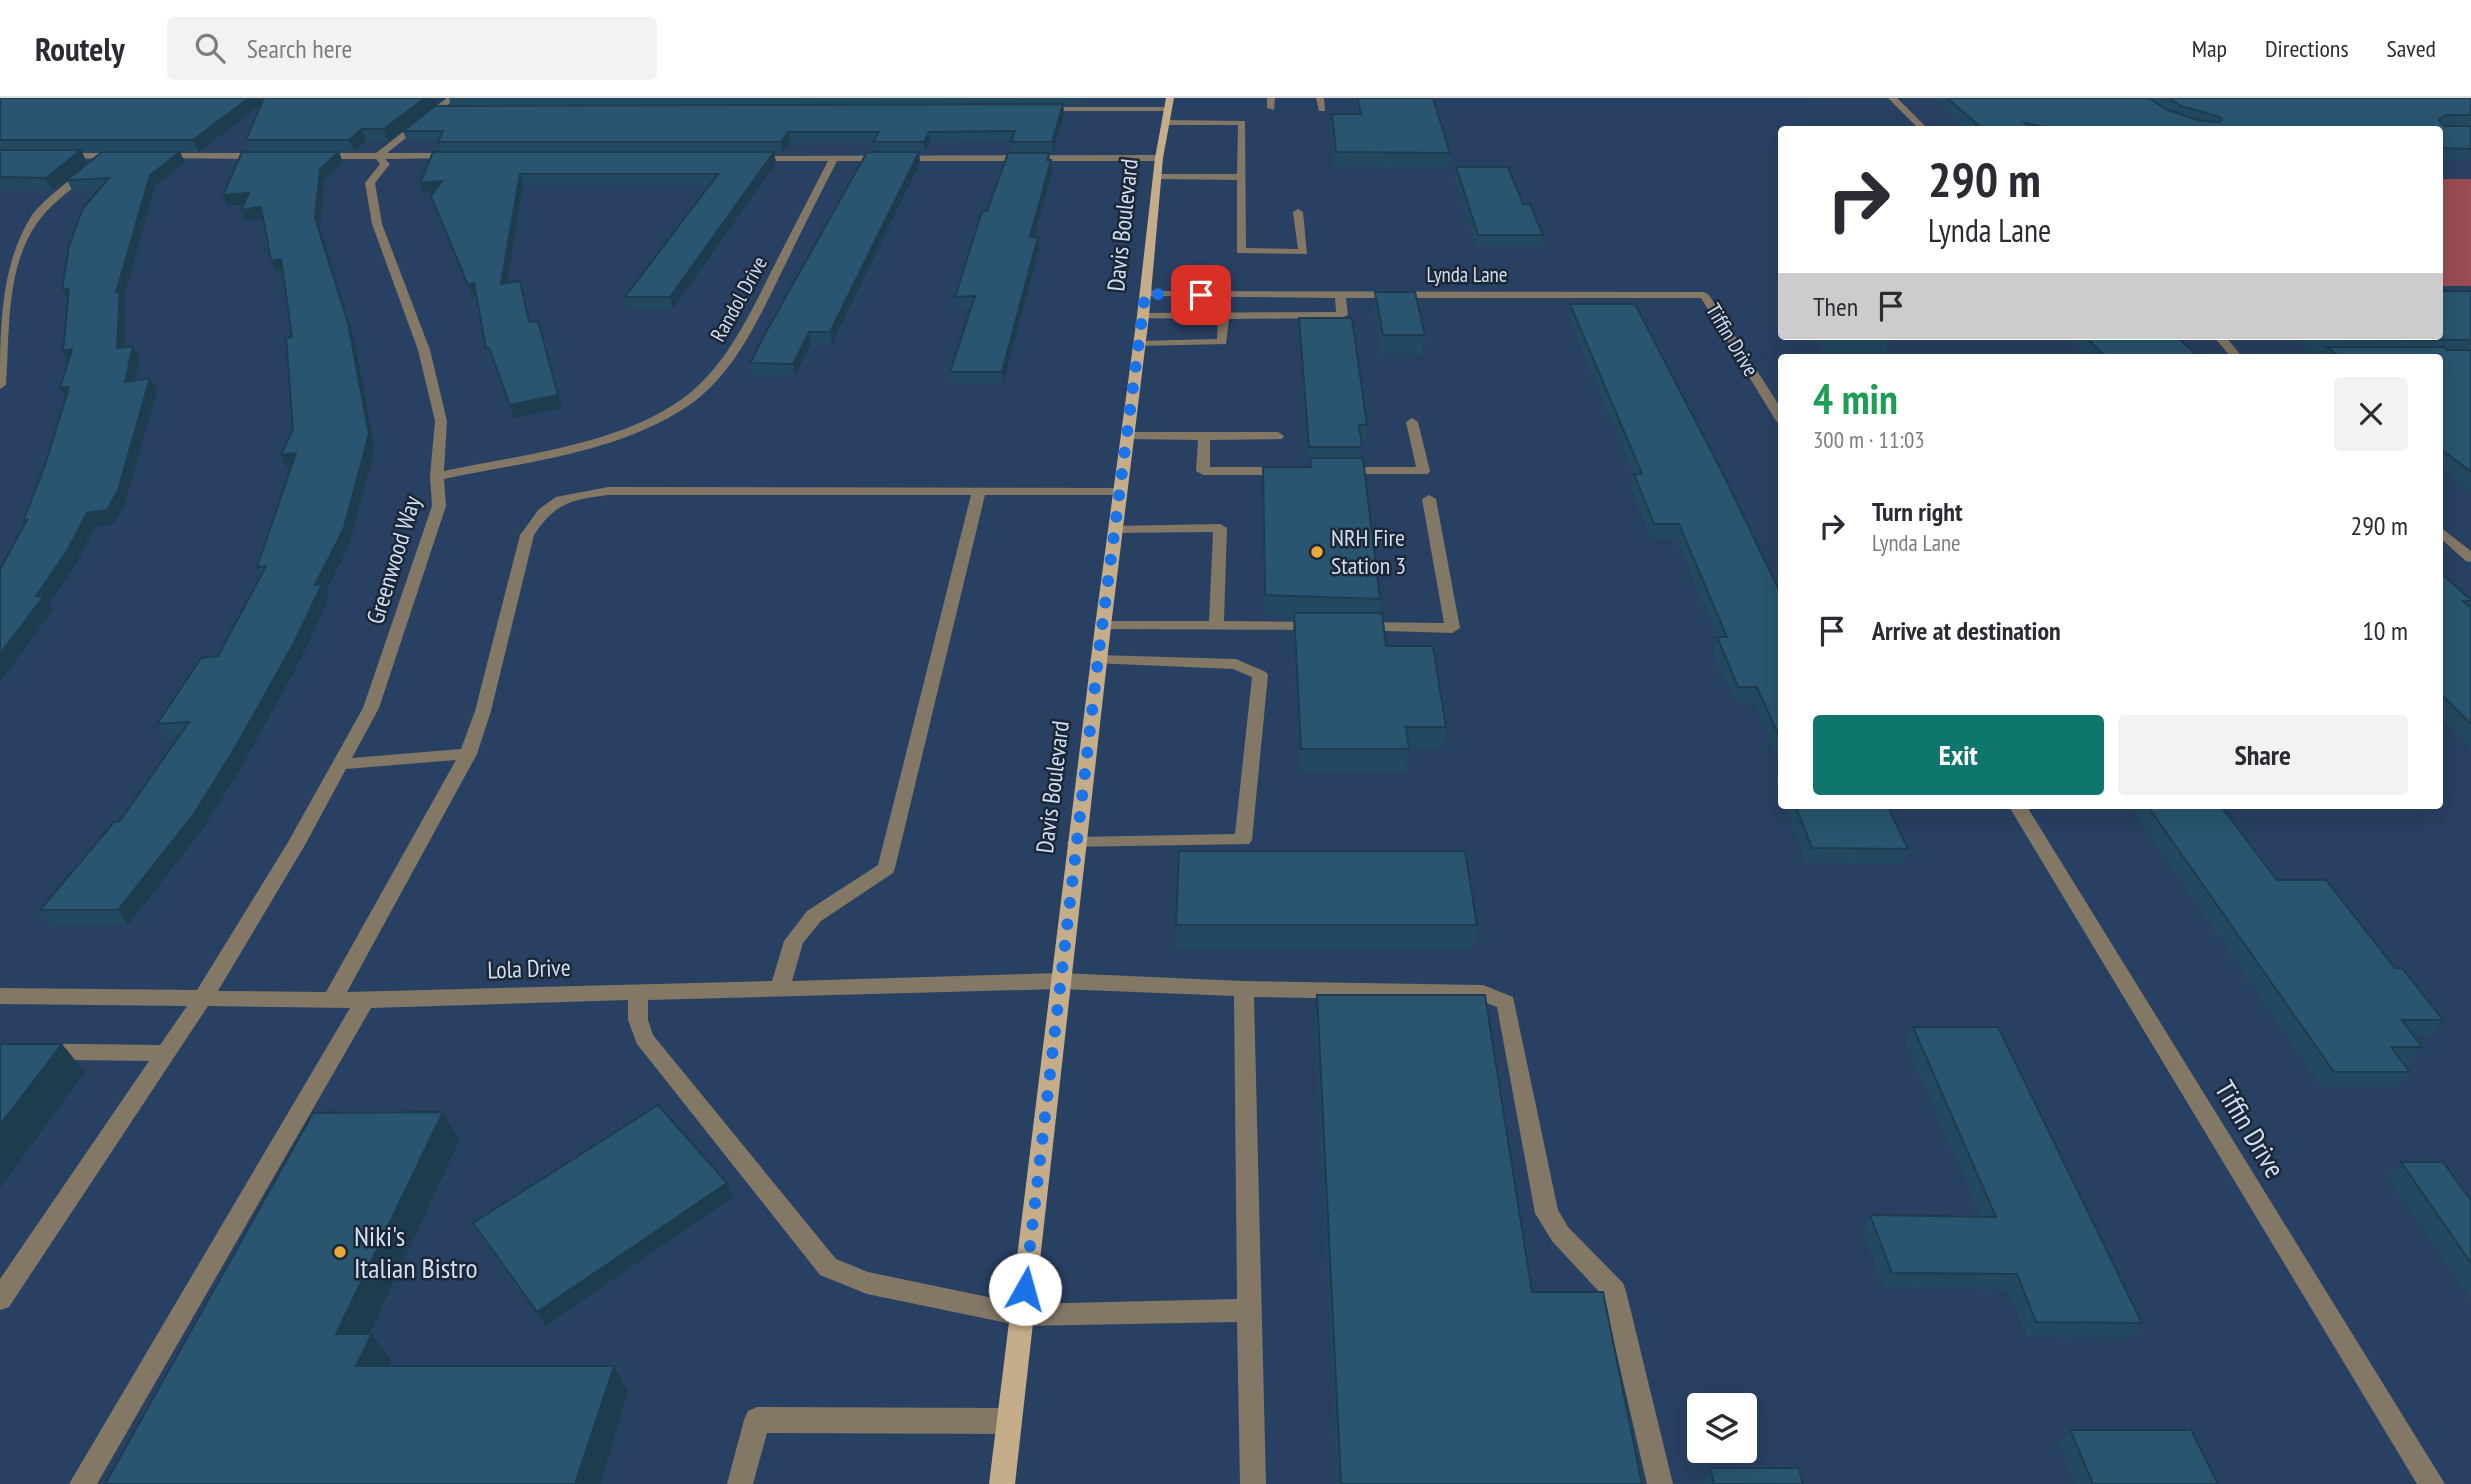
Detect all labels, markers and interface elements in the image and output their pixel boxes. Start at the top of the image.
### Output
search box [167,17,657,80]
text: Routely [35,27,125,70]
icon: search [191,29,229,67]
text: Search here [247,32,352,65]
text: Map [2192,33,2227,64]
text: Directions [2265,33,2349,64]
text: Saved [2387,33,2436,64]
text: 290 m [1928,147,2041,211]
icon: right [1813,154,1904,245]
street label: Davis Boulevard [1100,157,1145,293]
text: Lynda Lane [1928,209,2051,251]
street label: Randol Drive [704,251,773,346]
street label: Lynda Lane [1427,261,1507,288]
pin [1171,265,1231,325]
icon: arrive [1182,276,1220,314]
icon: arrive [1872,287,1910,325]
text: Then [1813,290,1858,323]
street label: Tiffin Drive [1700,298,1765,381]
text: 4 min [1813,371,1898,426]
button: close [2334,377,2408,451]
text: 300 m · 11:03 [1813,425,1925,454]
street label: Greenwood Way [359,492,428,628]
text: Turn right [1872,495,1963,528]
icon: right [1813,507,1851,545]
text: 290 m [2350,509,2408,542]
place label: NRH Fire Station 3 [1331,522,1406,581]
text: Lynda Lane [1872,528,1961,557]
marker: NRH Fire Station 3 [1309,544,1325,560]
icon: arrive [1813,612,1851,650]
text: Arrive at destination [1872,614,2061,647]
text: 10 m [2362,614,2408,647]
button: Exit [1813,715,2104,795]
button: Share [2118,715,2408,795]
street label: Davis Boulevard [1029,719,1076,855]
street label: Lola Drive [487,952,571,985]
street label: Tiffin Drive [2207,1073,2294,1184]
place label: Niki's Italian Bistro [354,1217,478,1286]
marker: Niki's Italian Bistro [332,1244,348,1260]
position arrow [988,1252,1062,1326]
map controls [1687,1393,1757,1463]
button: layers [1687,1393,1757,1463]

